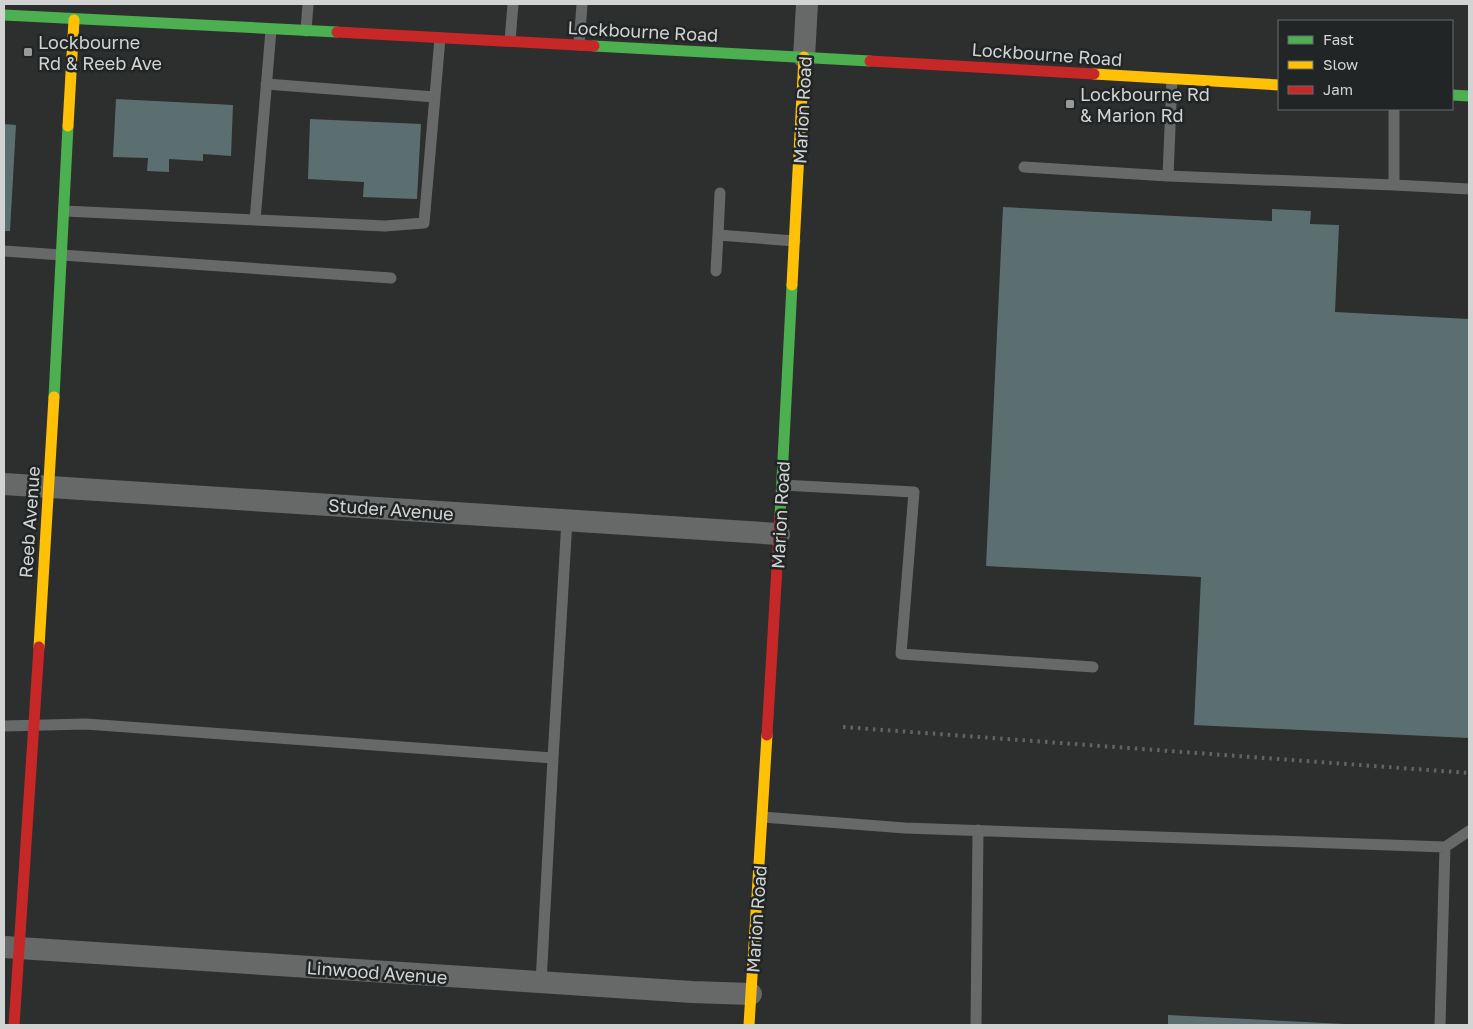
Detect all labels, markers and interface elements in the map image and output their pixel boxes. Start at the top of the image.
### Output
street label: Lockbourne Road [567,16,719,46]
legend [1278,20,1453,110]
text: Fast [1323,30,1354,48]
place label: Lockbourne Rd & Reeb Ave [38,31,162,74]
street label: Lockbourne Road [971,38,1123,70]
marker: Lockbourne Rd & Reeb Ave [22,46,34,58]
text: Slow [1323,55,1358,73]
street label: Marion Road [788,56,816,164]
text: Jam [1323,80,1353,98]
place label: Lockbourne Rd & Marion Rd [1080,83,1210,126]
marker: Lockbourne Rd & Marion Rd [1064,98,1076,110]
street label: Marion Road [766,461,794,569]
street label: Reeb Avenue [14,465,44,579]
street label: Studer Avenue [327,494,455,524]
street label: Marion Road [741,864,771,974]
street label: Linwood Avenue [306,956,448,988]

